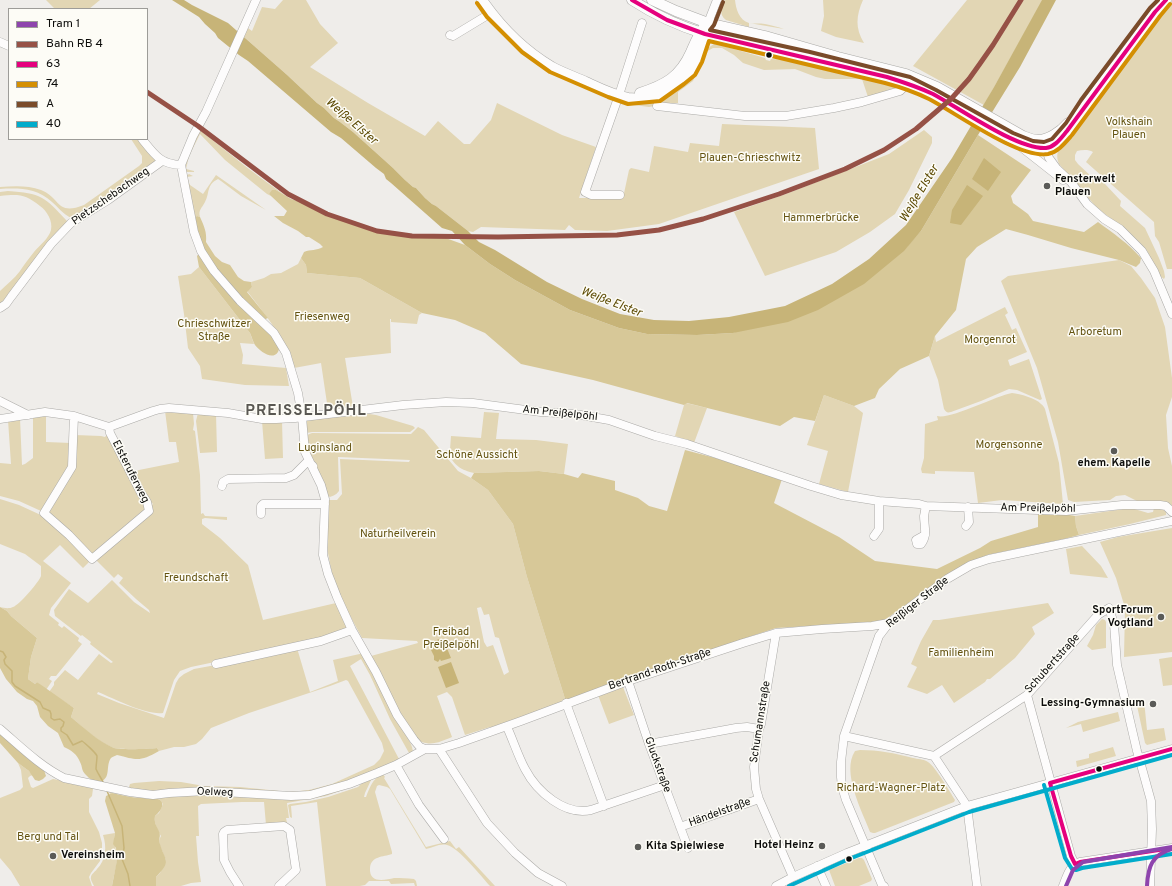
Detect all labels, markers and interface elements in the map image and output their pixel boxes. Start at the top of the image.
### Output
legend [8,8,148,140]
text: Tram 1 [46,16,80,32]
text: Bahn RB 4 [46,36,103,52]
unlabelled marker [764,50,774,60]
text: 63 [46,56,60,72]
text: 74 [46,76,59,92]
text: A [46,96,54,112]
water label: Weiße Elster [322,96,380,148]
text: 40 [46,116,61,132]
park label: Volkshain Plauen [1106,116,1152,142]
park label: Plauen-Chrieschwitz [699,152,801,166]
water label: Weiße Elster [897,163,943,225]
street label: Pietzschebachweg [70,165,152,229]
place label: Fensterwelt Plauen [1055,173,1115,199]
marker: Fensterwelt Plauen [1042,181,1052,191]
park label: Hammerbrücke [783,212,859,226]
water label: Weiße Elster [579,285,643,321]
park label: Friesenweg [294,311,350,325]
park label: Chrieschwitzer Straße [177,318,251,344]
park label: Arboretum [1068,326,1122,340]
park label: Morgenrot [964,334,1016,348]
district label: PREISSELPÖHL [245,403,367,421]
street label: Am Preißelpöhl [522,403,598,425]
street label: Elsteruferweg [109,438,151,506]
park label: Morgensonne [975,439,1043,453]
park label: Luginsland [298,442,352,456]
marker: ehem. Kapelle [1109,446,1119,456]
park label: Schöne Aussicht [436,449,518,463]
place label: ehem. Kapelle [1078,457,1150,471]
street label: Am Preißelpöhl [1000,502,1076,516]
park label: Naturheilverein [360,528,436,542]
park label: Freundschaft [164,572,228,586]
street label: Reißiger Straße [884,574,952,632]
place label: SportForum Vogtland [1092,604,1153,630]
marker: SportForum Vogtland [1156,612,1166,622]
park label: Freibad Preißelpöhl [423,626,479,652]
street label: Schubertstraße [1023,631,1083,697]
street label: Bertrand-Roth-Straße [607,646,713,694]
park label: Familienheim [928,647,994,661]
street label: Schumannstraße [748,680,774,764]
place label: Lessing-Gymnasium [1041,697,1145,711]
marker: Lessing-Gymnasium [1148,699,1158,709]
street label: Gluckstraße [641,735,673,795]
unlabelled marker [1094,764,1104,774]
park label: Richard-Wagner-Platz [836,782,946,796]
street label: Oelweg [196,786,234,800]
street label: Händelstraße [687,796,753,830]
park label: Berg und Tal [17,831,79,845]
place label: Hotel Heinz [754,839,814,853]
place label: Kita Spielwiese [646,840,724,854]
marker: Hotel Heinz [817,841,827,851]
marker: Kita Spielwiese [633,842,643,852]
place label: Vereinsheim [61,849,125,863]
marker: Vereinsheim [48,851,58,861]
unlabelled marker [844,854,854,864]

